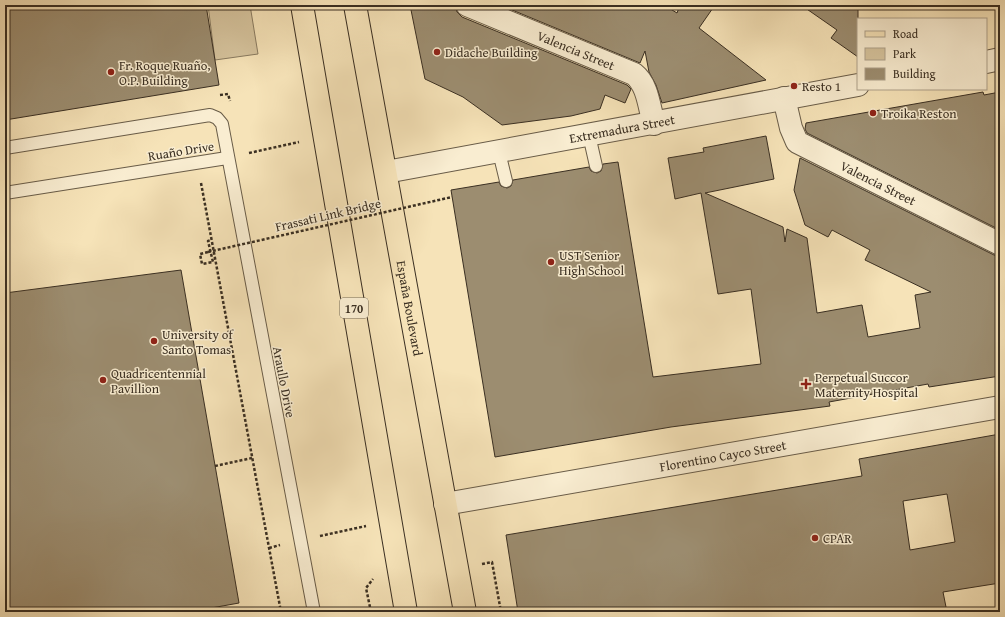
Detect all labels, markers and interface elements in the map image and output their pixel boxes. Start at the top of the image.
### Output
legend [857,18,987,90]
text: Road [893,25,919,42]
street label: Valencia Street [534,26,618,75]
place label: Didache Building [445,43,538,62]
text: Park [893,45,917,62]
marker: Didache Building [432,47,442,57]
place label: Fr. Roque Ruaño, O.P. Building [119,56,210,90]
text: Building [893,65,936,82]
marker: Fr. Roque Ruaño, O.P. Building [106,67,116,77]
place label: Resto 1 [802,77,841,96]
marker: Resto 1 [789,81,799,91]
place label: Troika Reston [881,104,957,123]
marker: Troika Reston [868,108,878,118]
street label: Extremadura Street [568,109,677,148]
street label: Ruaño Drive [147,136,215,166]
street label: Valencia Street [837,156,920,210]
street label: Frassati Link Bridge [273,194,383,236]
place label: UST Senior High School [559,246,624,280]
marker: UST Senior High School [546,257,556,267]
street label: España Boulevard [392,259,428,357]
road number: 170 [340,298,368,318]
place label: University of Santo Tomas [162,325,235,359]
marker: University of Santo Tomas [149,336,159,346]
street label: Araullo Drive [268,345,300,419]
place label: Quadricentennial Pavillion [111,364,206,398]
place label: Perpetual Succor Maternity Hospital [815,368,919,402]
marker: Quadricentennial Pavillion [98,375,108,385]
marker: Perpetual Succor Maternity Hospital [800,378,812,390]
street label: Florentino Cayco Street [658,435,788,476]
place label: CPAR [823,529,852,548]
marker: CPAR [810,533,820,543]

